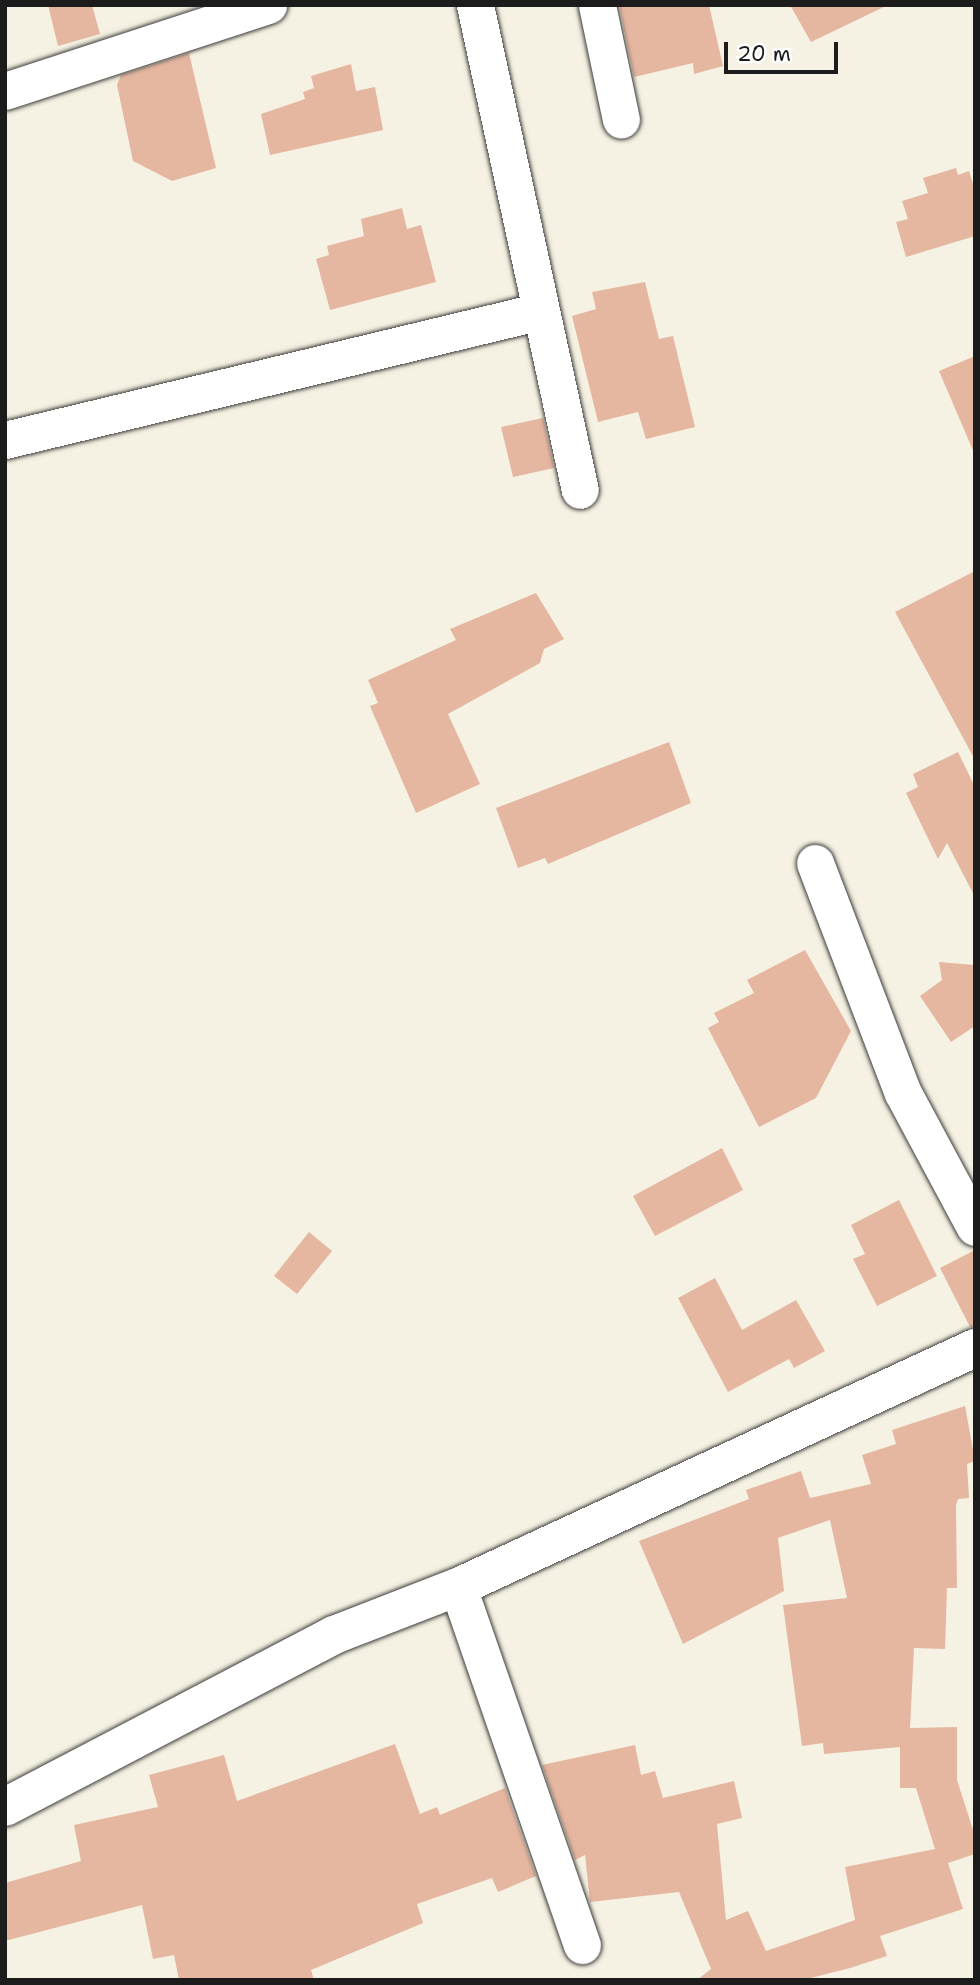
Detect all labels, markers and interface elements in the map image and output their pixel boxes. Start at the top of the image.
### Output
scale bar [728,28,842,72]
text: 20 m [737,40,791,68]

